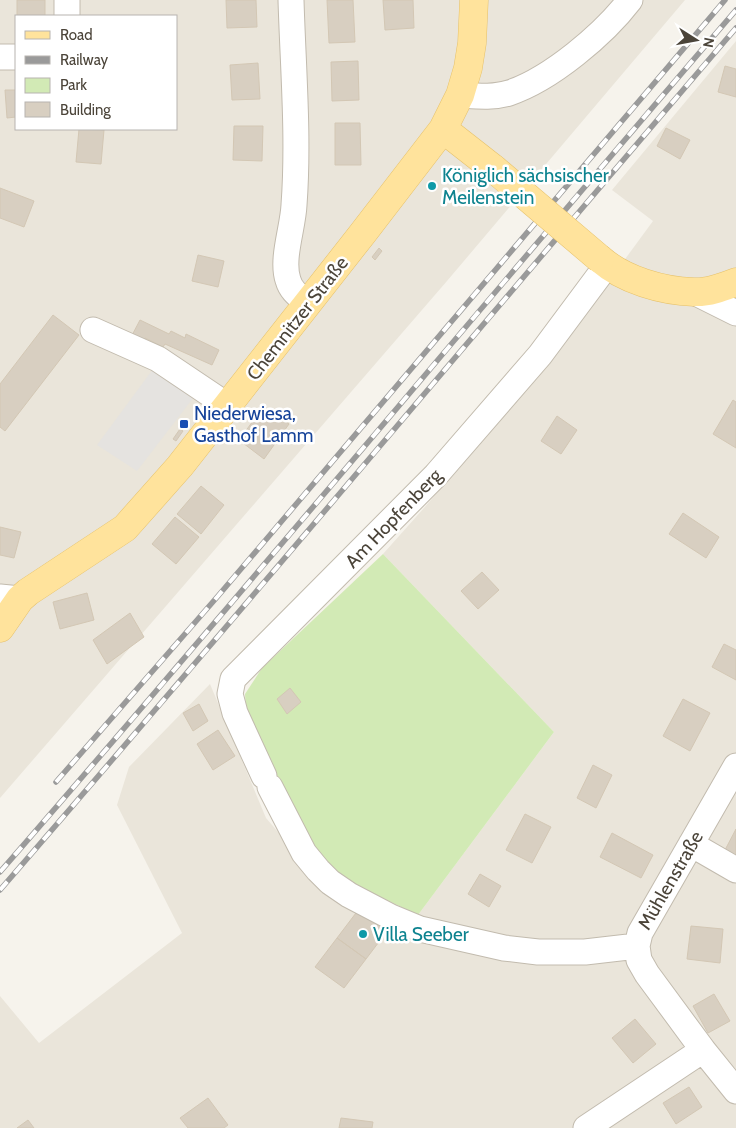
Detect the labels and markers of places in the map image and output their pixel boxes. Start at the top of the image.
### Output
place label: Königlich sächsischer Meilenstein [442,164,609,209]
marker: Königlich sächsischer Meilenstein [426,180,438,192]
place label: Niederwiesa, Gasthof Lamm [194,402,313,447]
marker: Niederwiesa, Gasthof Lamm [178,418,190,430]
place label: Villa Seeber [373,923,469,946]
marker: Villa Seeber [357,928,369,940]

